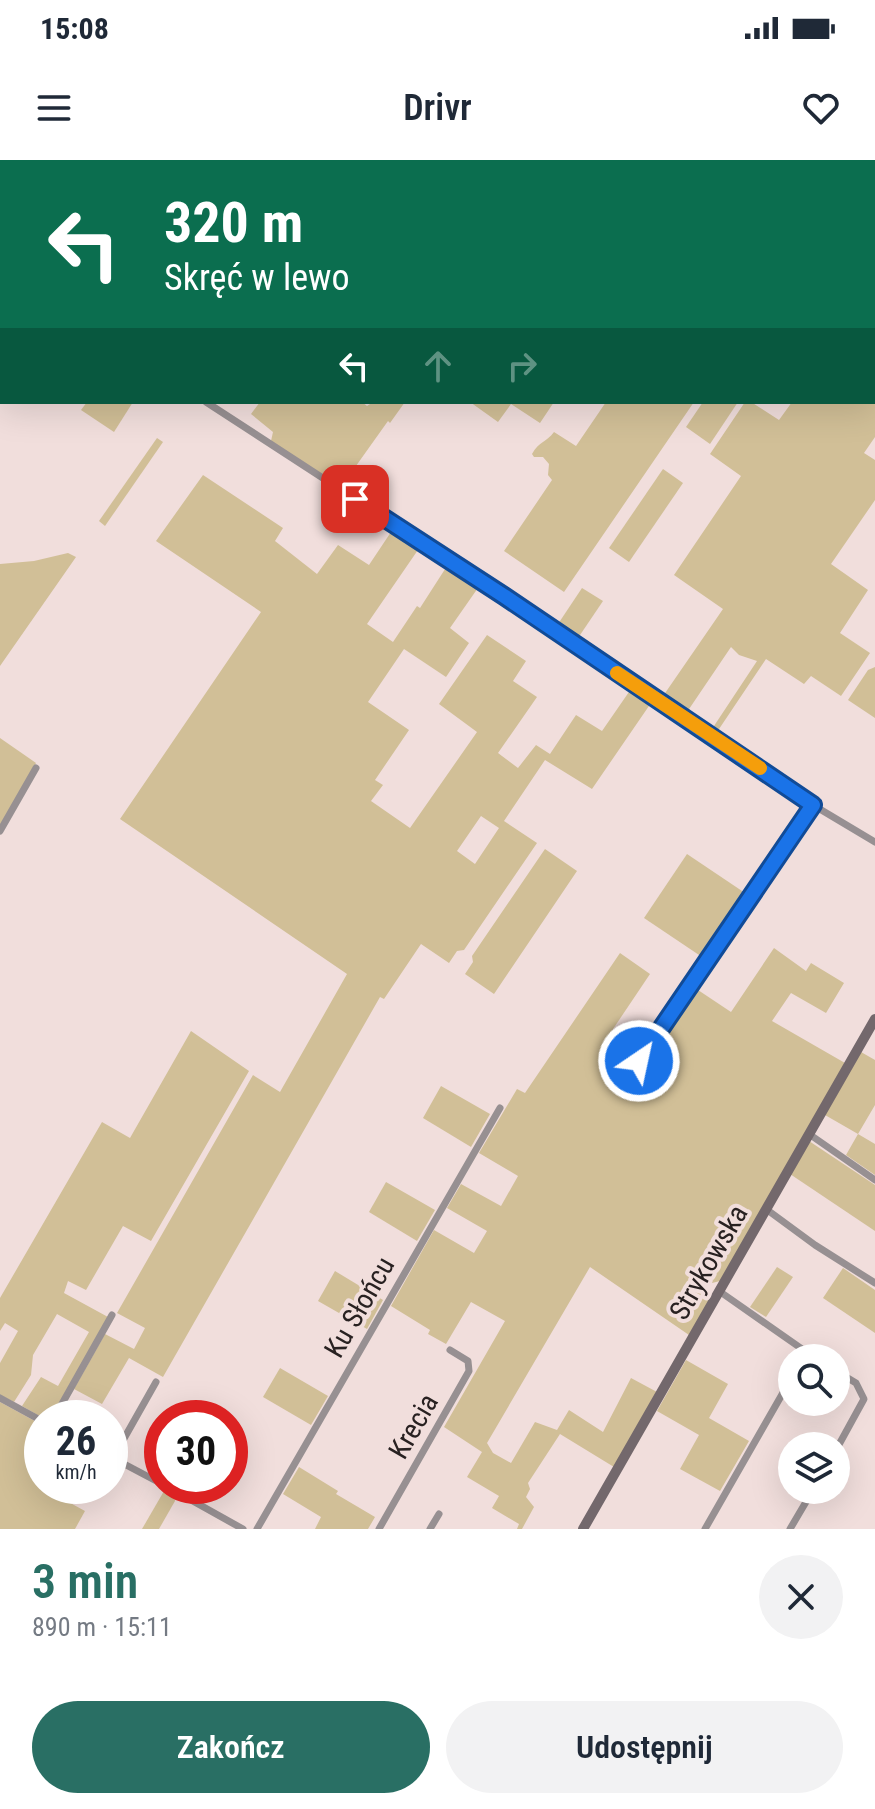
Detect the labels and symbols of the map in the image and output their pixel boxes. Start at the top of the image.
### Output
pin [321,465,389,533]
position arrow [597,1019,681,1103]
street label: Strykowska [662,1199,754,1325]
street label: Ku Słońcu [318,1251,401,1363]
street label: Krecia [382,1388,445,1465]
speed limit sign: 30 [144,1400,248,1504]

